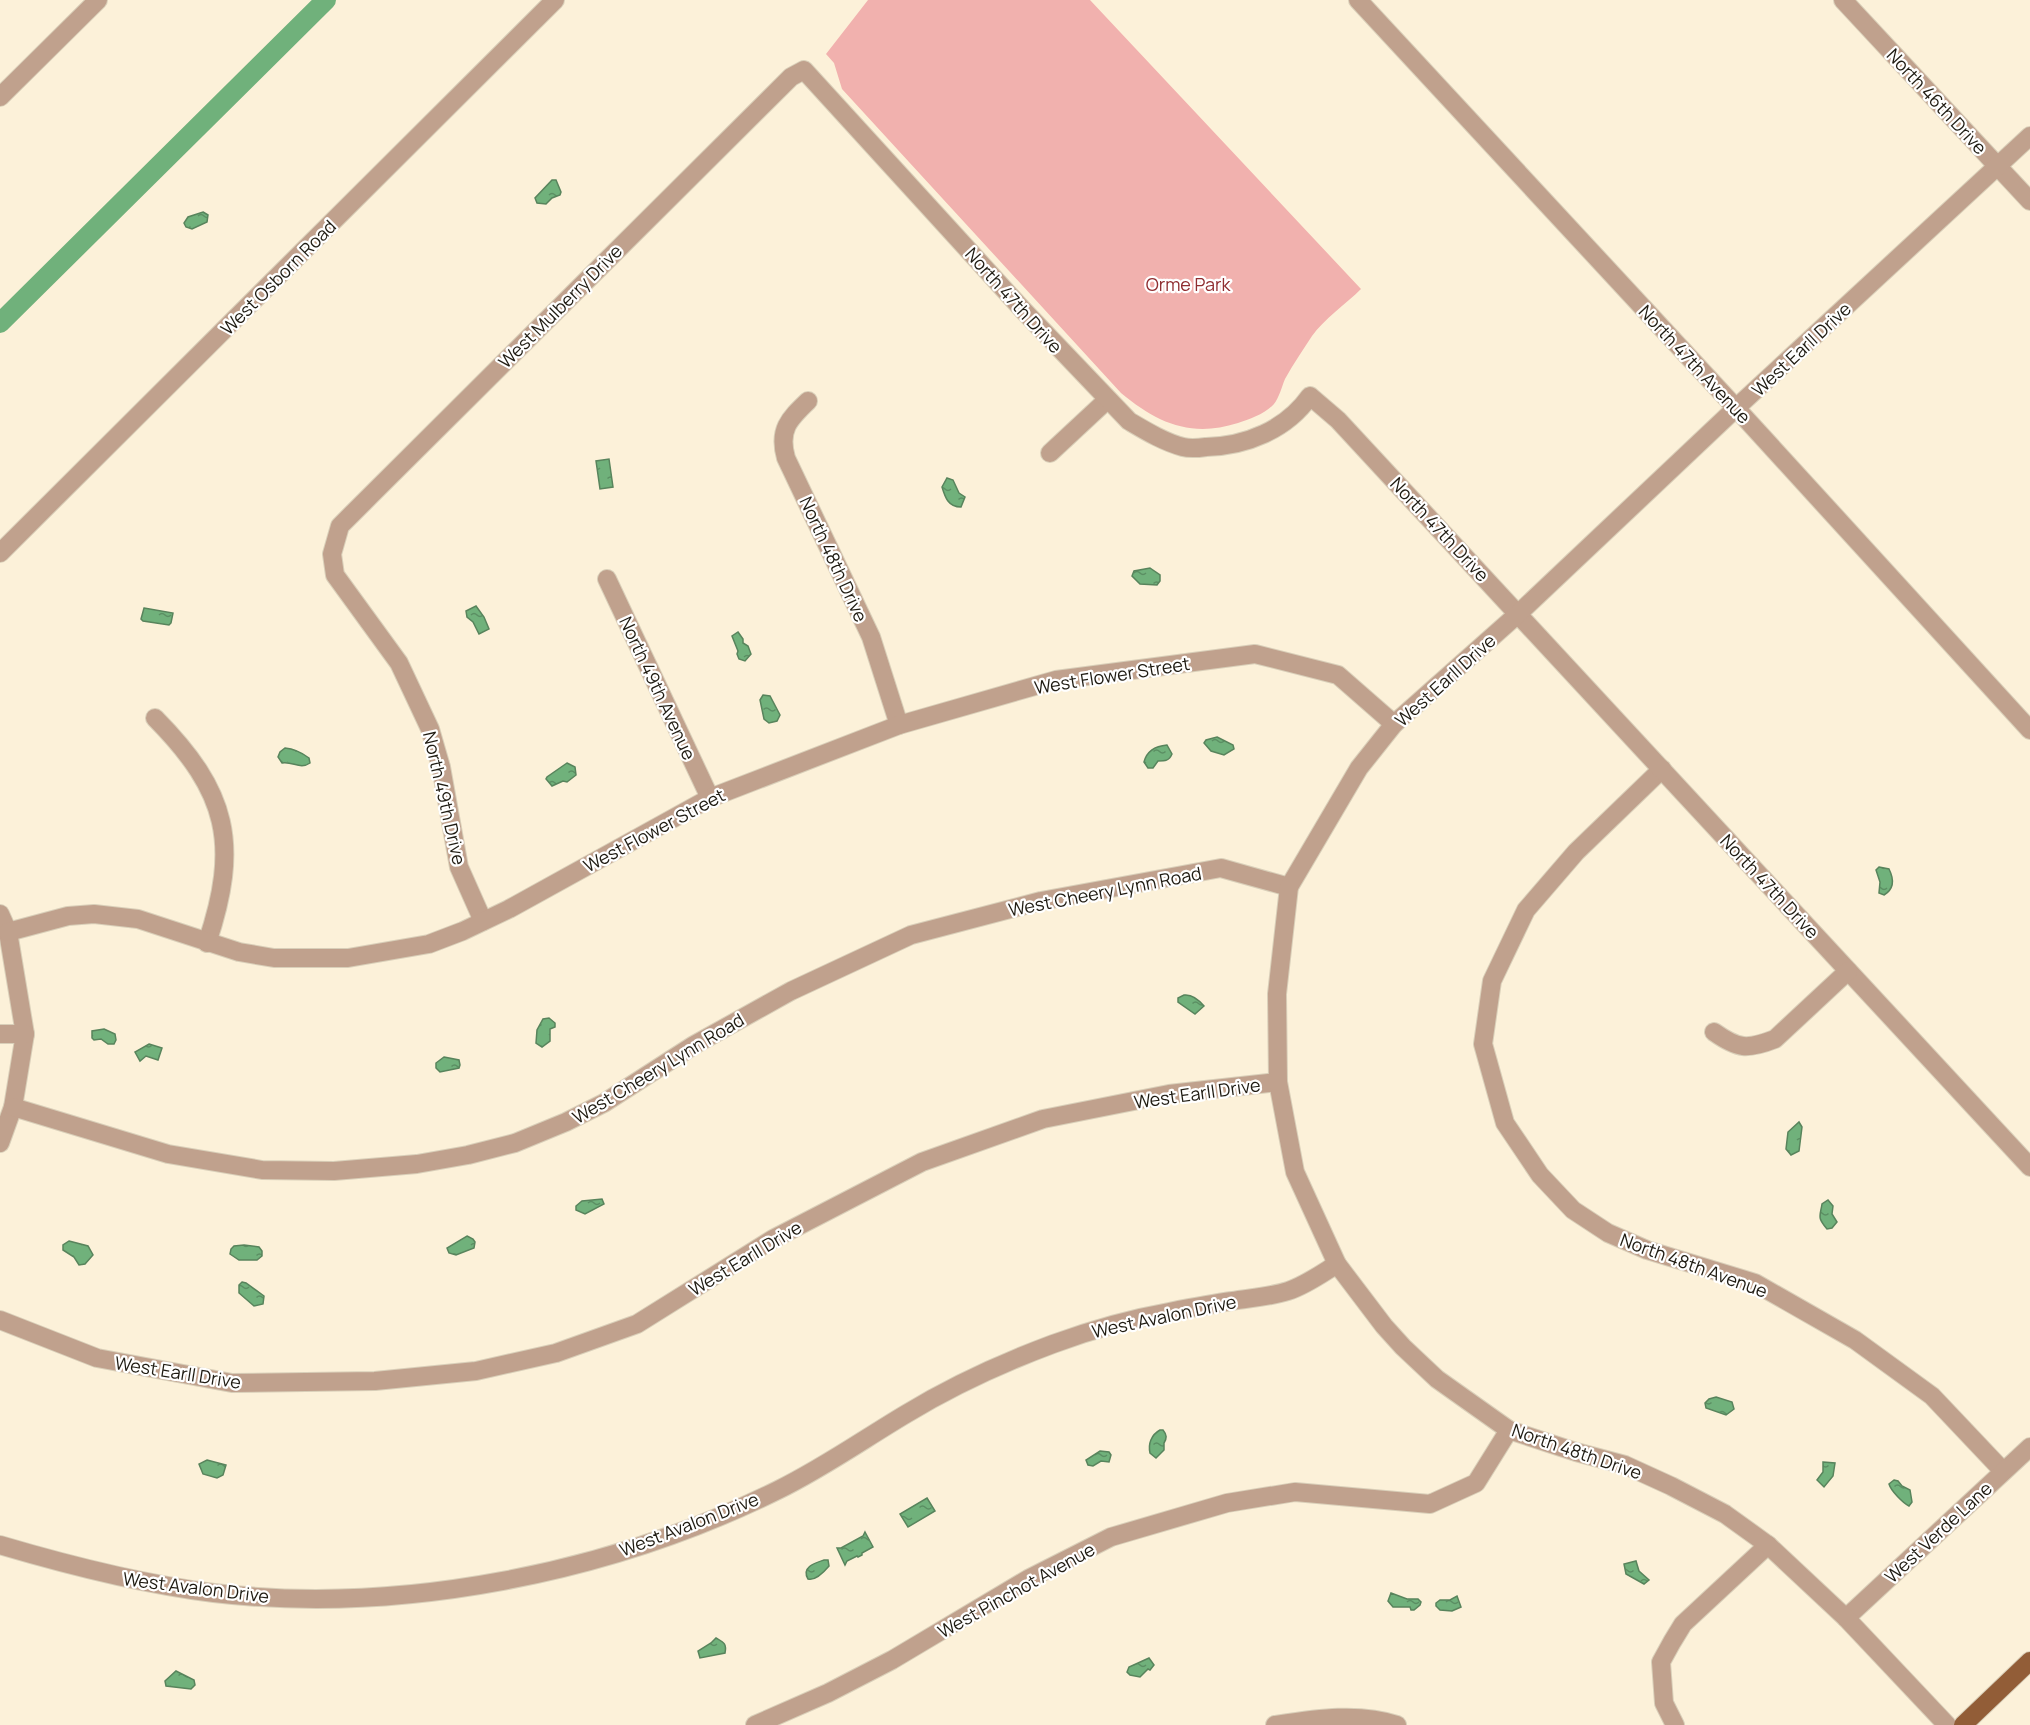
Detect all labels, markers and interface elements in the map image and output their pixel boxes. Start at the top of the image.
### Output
street label: North 46th Drive [1882,43,1992,159]
street label: West Osborn Road [215,214,341,340]
street label: West Mulberry Drive [493,239,627,373]
street label: North 47th Drive [960,242,1068,358]
park label: Orme Park [1146,272,1231,296]
street label: West Earll Drive [1746,297,1856,401]
street label: North 47th Avenue [1634,300,1756,428]
street label: North 47th Drive [1385,472,1495,586]
street label: North 48th Drive [794,492,874,626]
street label: North 49th Avenue [614,612,702,764]
street label: West Earll Drive [1390,628,1500,732]
street label: West Flower Street [1033,651,1191,699]
street label: North 49th Drive [418,729,472,867]
street label: West Flower Street [579,783,729,877]
street label: North 47th Drive [1715,829,1825,943]
street label: West Cheery Lynn Road [1006,861,1204,921]
street label: West Cheery Lynn Road [568,1007,748,1129]
street label: West Earll Drive [1132,1072,1262,1114]
street label: West Earll Drive [684,1215,806,1301]
street label: North 48th Avenue [1617,1227,1771,1303]
street label: West Avalon Drive [1090,1289,1238,1343]
street label: West Earll Drive [113,1350,243,1394]
street label: North 48th Drive [1509,1418,1645,1484]
street label: West Verde Lane [1879,1476,1997,1588]
street label: West Avalon Drive [616,1486,762,1562]
street label: West Pinchot Avenue [933,1537,1099,1643]
street label: West Avalon Drive [122,1566,270,1608]

